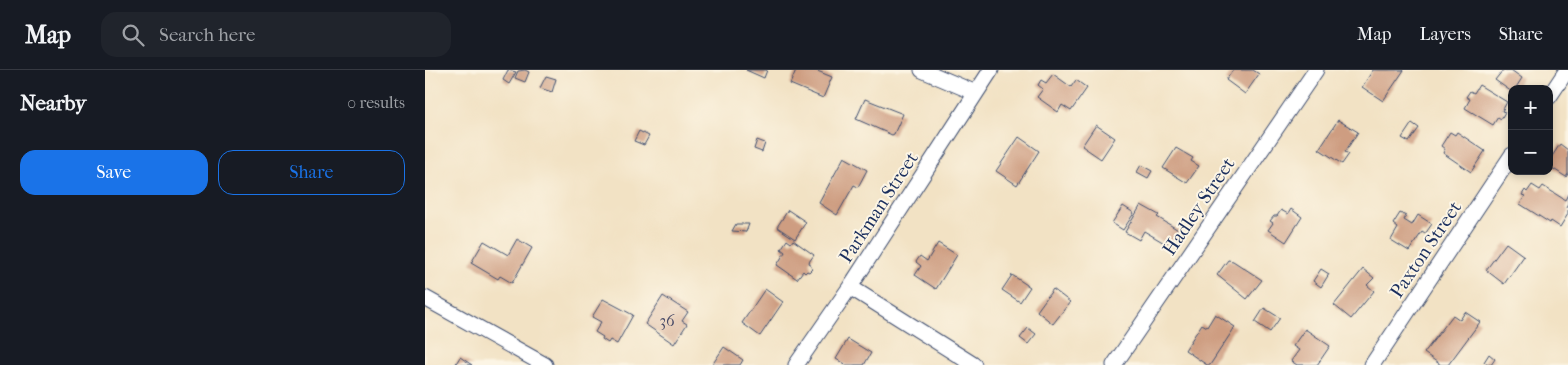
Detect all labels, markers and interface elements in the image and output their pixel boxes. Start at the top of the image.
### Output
search box [101,12,451,57]
text: Map [25,21,71,49]
icon: search [119,21,147,49]
text: Search here [159,24,255,46]
text: Map [1357,24,1391,45]
text: Layers [1419,24,1471,45]
text: Share [1499,24,1543,45]
map controls [1508,85,1553,175]
button: + [1508,85,1553,130]
text: Nearby [20,91,86,115]
text: 0 results [347,93,405,112]
button: − [1508,130,1553,175]
street label: Parkman Street [835,148,923,267]
button: Save [20,150,208,195]
button: Share [218,150,405,195]
street label: Hadley Street [1158,154,1240,259]
street label: Paxton Street [1386,197,1466,302]
house number: 36 [659,311,675,330]

